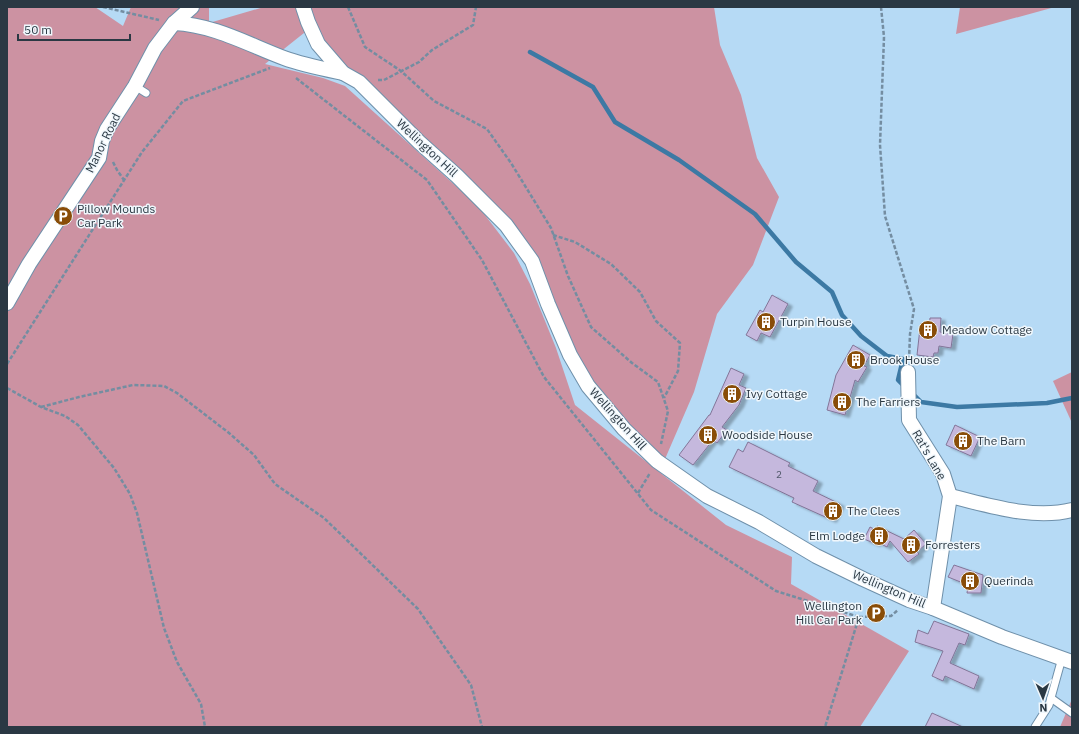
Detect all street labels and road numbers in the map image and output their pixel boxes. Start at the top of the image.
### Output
street label: Manor Road [82,110,123,175]
street label: Wellington Hill [394,115,461,180]
street label: Wellington Hill [587,385,650,453]
street label: Rat's Lane [909,427,950,483]
street label: Wellington Hill [850,566,928,611]

